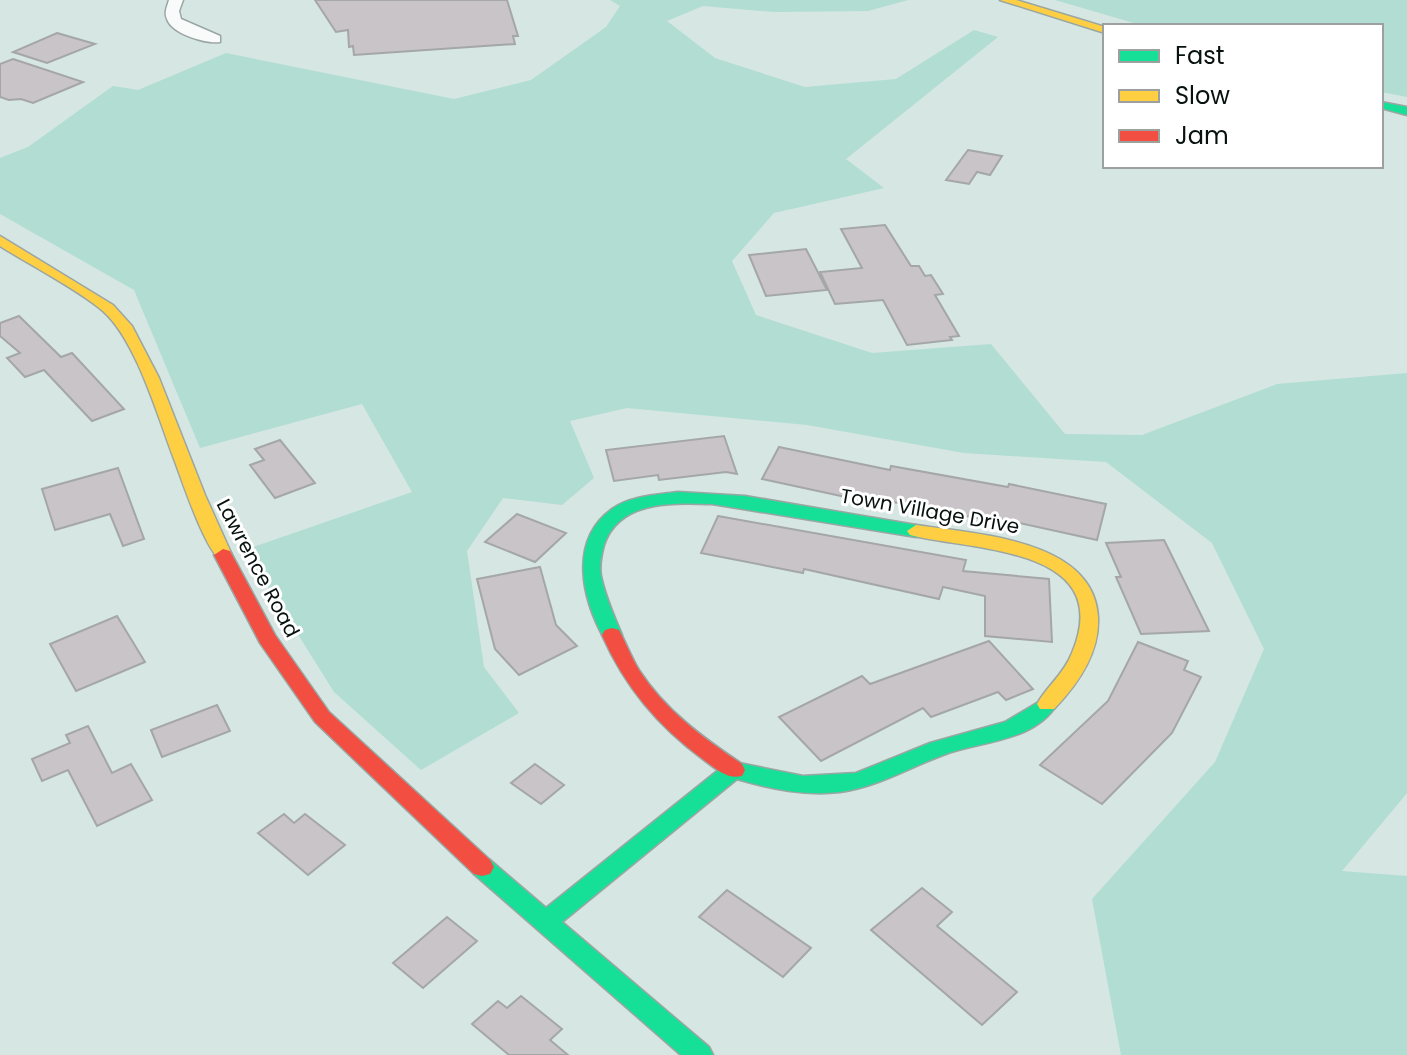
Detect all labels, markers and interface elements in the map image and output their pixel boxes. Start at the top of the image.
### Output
legend [1103,24,1383,168]
text: Fast [1175,39,1225,72]
text: Slow [1175,79,1230,112]
text: Jam [1175,119,1229,152]
street label: Town Village Drive [838,481,1022,541]
street label: Lawrence Road [210,494,306,642]

